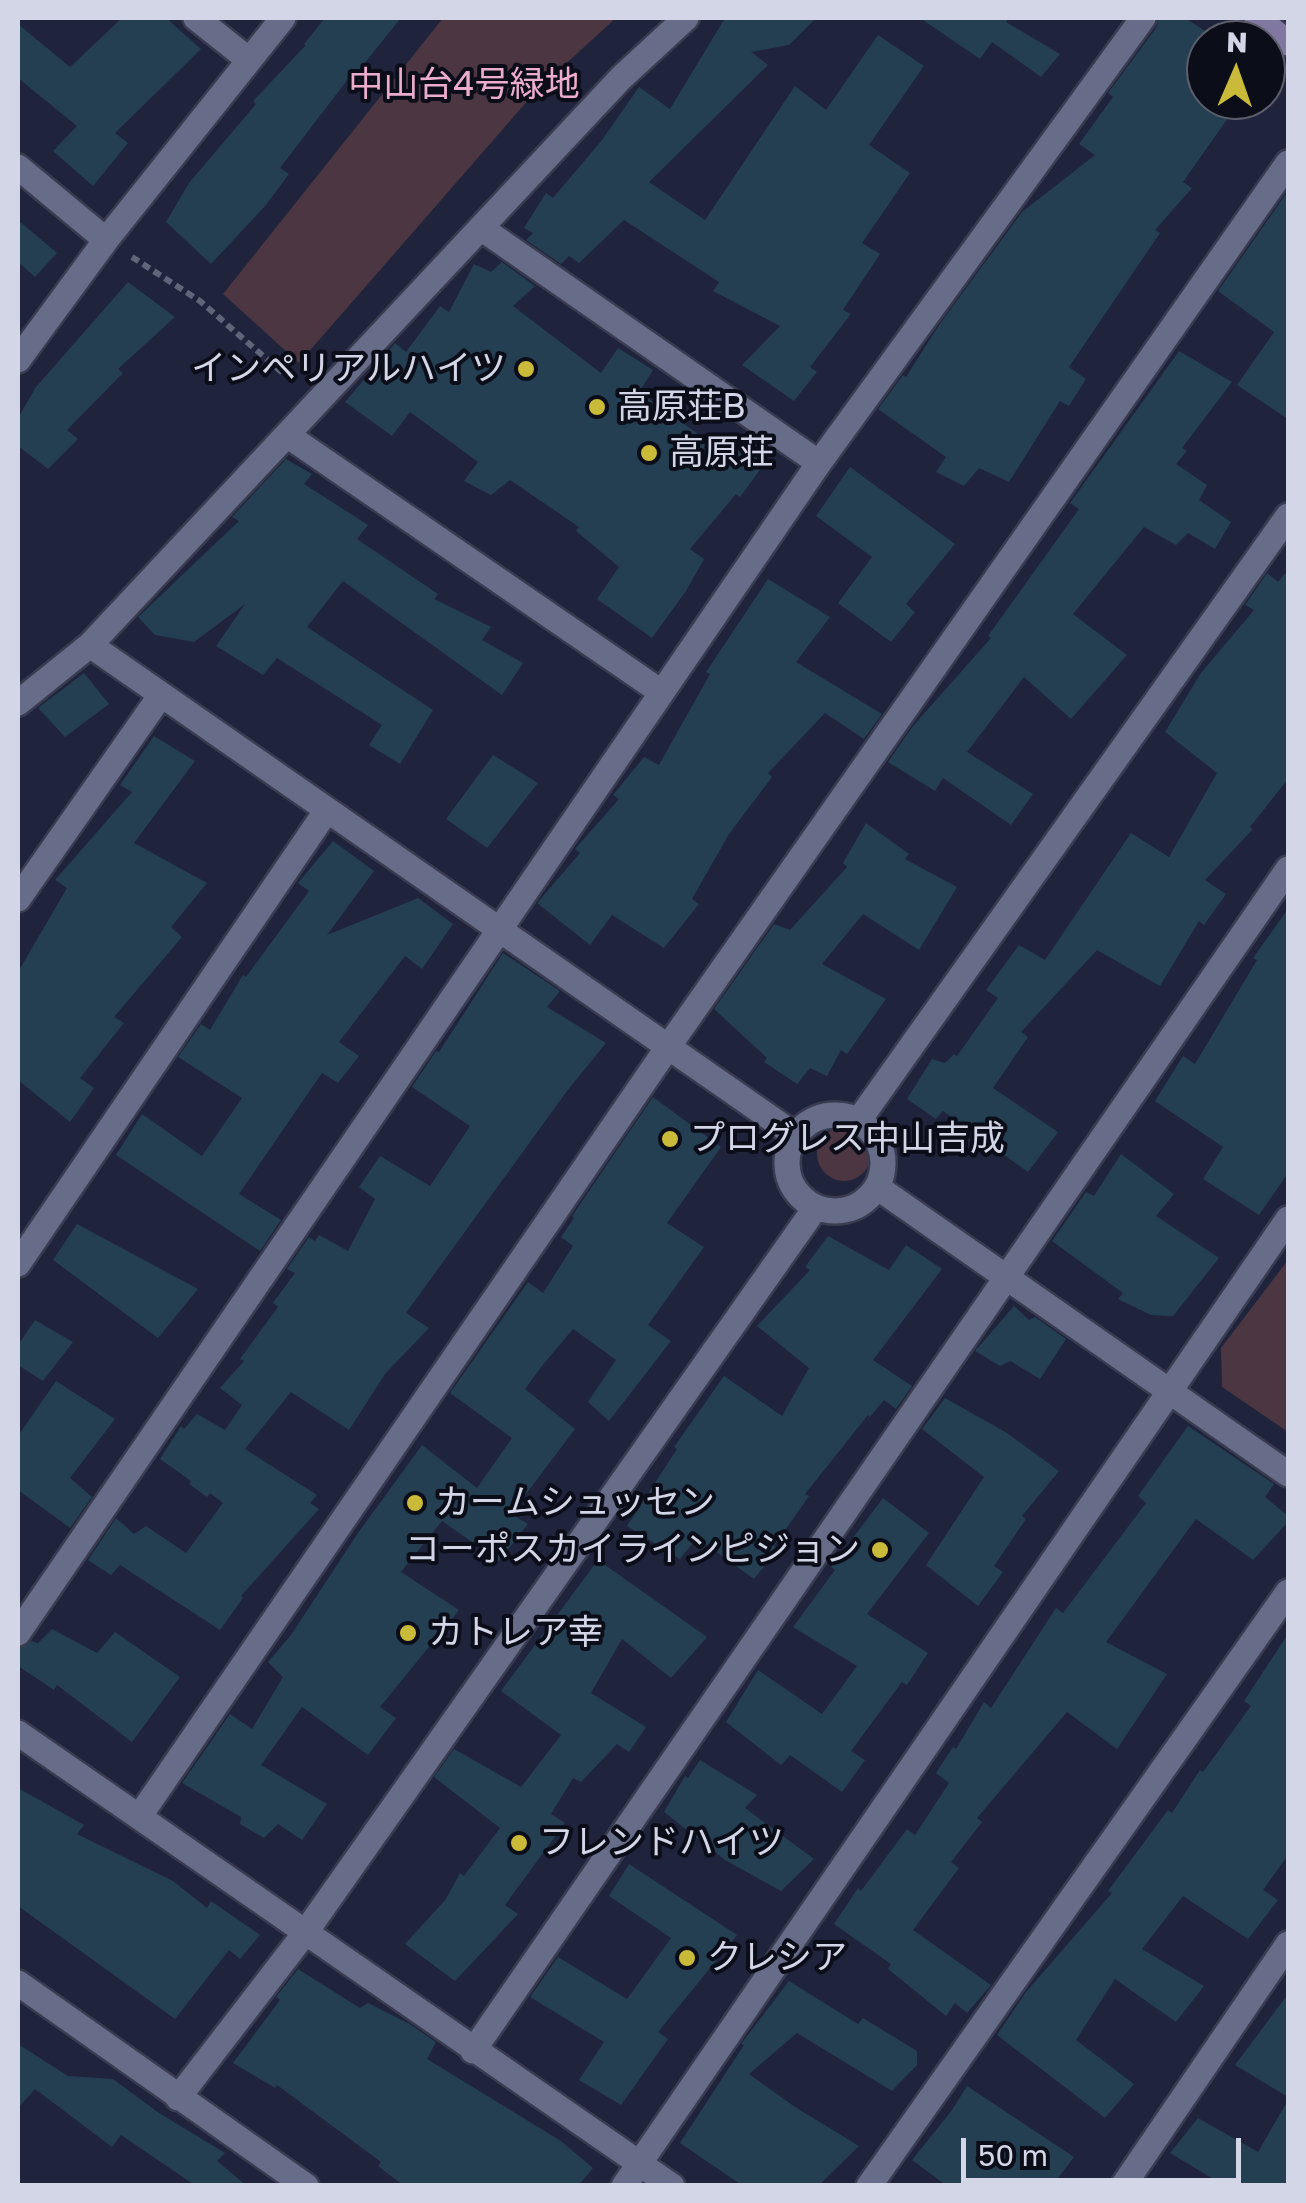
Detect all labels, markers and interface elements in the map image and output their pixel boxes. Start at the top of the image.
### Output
north arrow [1186,20,1286,120]
text: N [1226,25,1248,58]
park label: 中山台4号緑地 [348,64,580,106]
place label: インペリアルハイツ [191,348,506,390]
marker: インペリアルハイツ [515,358,537,380]
place label: 高原荘B [617,386,745,428]
marker: 高原荘B [586,396,608,418]
place label: 高原荘 [669,432,774,474]
marker: 高原荘 [638,442,660,464]
place label: プログレス中山吉成 [690,1118,1005,1160]
marker: プログレス中山吉成 [659,1128,681,1150]
place label: カームシュッセン [435,1482,715,1524]
marker: カームシュッセン [404,1492,426,1514]
place label: コーポスカイラインピジョン [405,1529,860,1571]
marker: コーポスカイラインピジョン [869,1539,891,1561]
place label: カトレア幸 [428,1612,603,1654]
marker: カトレア幸 [397,1622,419,1644]
place label: フレンドハイツ [539,1822,784,1864]
marker: フレンドハイツ [508,1832,530,1854]
place label: クレシア [707,1937,847,1979]
marker: クレシア [676,1947,698,1969]
scale bar [966,2118,1246,2180]
text: 50 m [978,2137,1048,2173]

